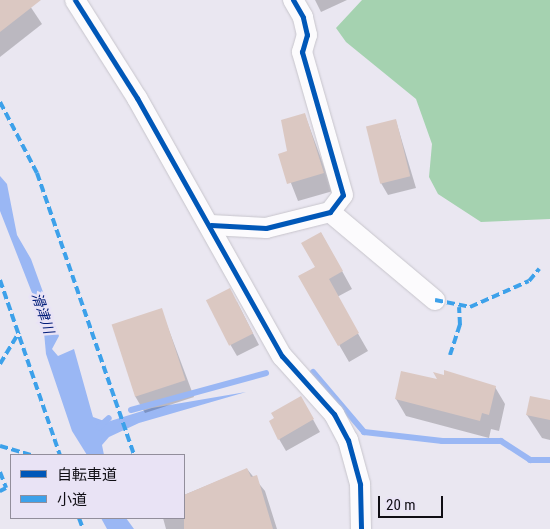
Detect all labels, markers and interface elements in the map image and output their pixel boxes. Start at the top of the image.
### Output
water label: 滑津川 [29,290,57,336]
legend [10,454,185,519]
text: 自転車道 [57,466,117,484]
scale bar [380,486,445,518]
text: 小道 [57,491,87,509]
text: 20 m [386,496,416,514]

